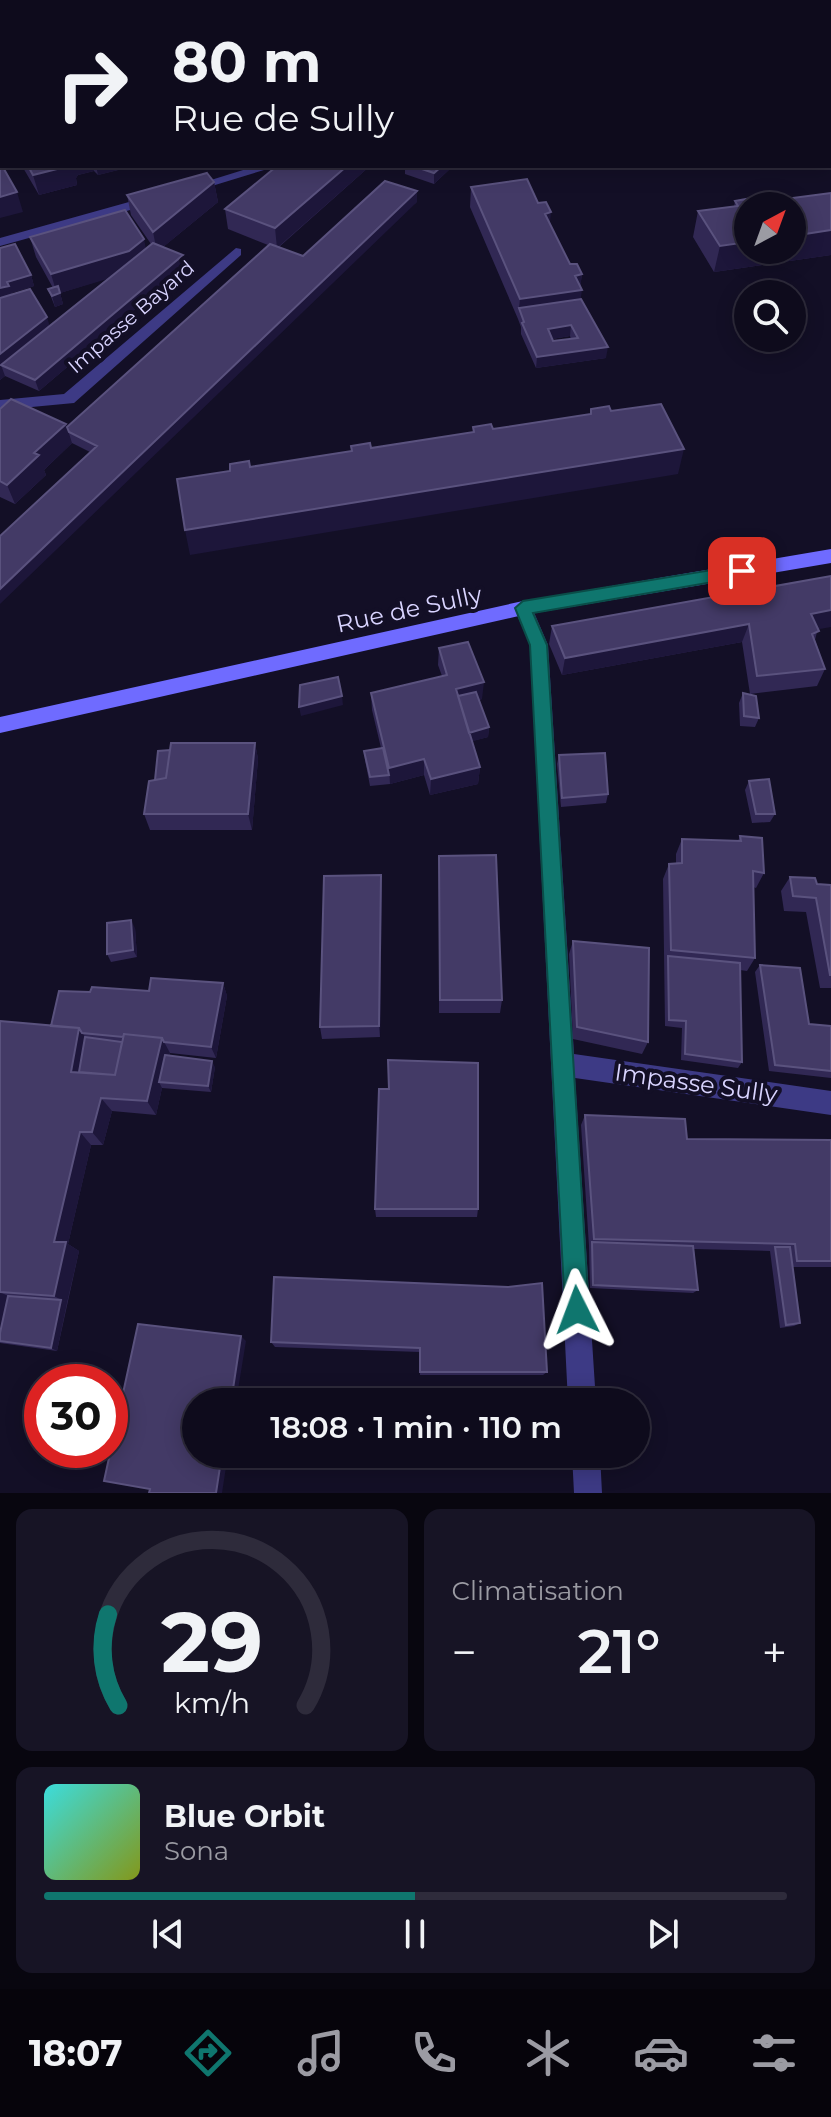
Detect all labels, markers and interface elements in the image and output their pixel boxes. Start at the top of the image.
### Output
text: 80 m [172,28,322,96]
icon: right [40,32,144,136]
text: Rue de Sully [172,96,394,140]
north arrow [734,192,806,264]
map controls [734,192,806,352]
street label: Impasse Bayard [63,256,199,378]
button: search [734,280,806,352]
pin [708,537,776,605]
icon: arrive [720,549,764,593]
street label: Rue de Sully [334,579,484,639]
street label: Impasse Sully [613,1057,779,1109]
position arrow [535,1268,619,1352]
speed limit sign: 30 [24,1364,128,1468]
text: 18:08 · 1 min · 110 m [270,1409,562,1446]
text: Climatisation [452,1575,624,1607]
text: 29 [161,1591,263,1693]
text: 21° [578,1615,661,1688]
text: − [452,1625,477,1679]
text: + [762,1625,787,1679]
text: km/h [174,1685,250,1720]
text: Blue Orbit [164,1798,325,1835]
text: Sona [164,1835,229,1867]
icon: previous [146,1912,190,1956]
icon: pause [393,1912,437,1956]
icon: next [641,1912,685,1956]
icon: directions [180,2025,236,2081]
icon: music [293,2025,349,2081]
icon: phone [406,2025,462,2081]
icon: climate [520,2025,576,2081]
icon: car [633,2025,689,2081]
icon: filters [746,2025,802,2081]
text: 18:07 [29,2031,123,2075]

